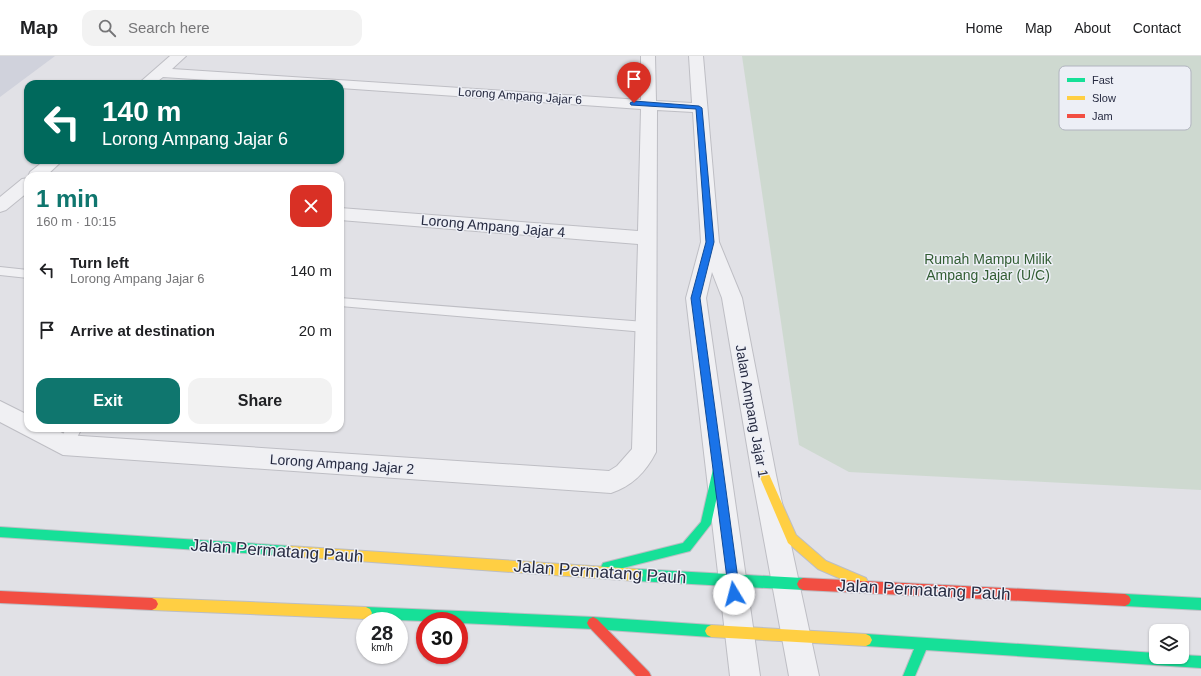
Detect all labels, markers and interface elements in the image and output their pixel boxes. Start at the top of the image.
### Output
search box [82,10,362,46]
text: Map [20,17,58,38]
icon: search [96,17,118,39]
text: Search here [128,19,210,36]
text: Home [966,20,1003,36]
text: Map [1025,20,1052,36]
text: About [1074,20,1111,36]
text: Contact [1133,20,1181,36]
pin [617,62,651,103]
legend [1059,66,1191,130]
icon: arrive [623,68,645,90]
text: Fast [1092,74,1113,86]
street label: Lorong Ampang Jajar 6 [458,85,583,107]
text: Slow [1092,92,1116,104]
icon: left [36,96,88,148]
text: 140 m [102,96,181,127]
text: Jam [1092,110,1113,122]
text: Lorong Ampang Jajar 6 [102,129,288,149]
text: 1 min [36,185,99,212]
button: close [290,185,332,227]
street label: Lorong Ampang Jajar 4 [420,212,566,240]
text: 160 m · 10:15 [36,214,116,229]
park label: Rumah Mampu Milik Ampang Jajar (U/C) [924,251,1053,283]
text: Turn left [70,254,129,271]
icon: left [36,259,58,281]
text: 140 m [290,262,332,279]
text: Lorong Ampang Jajar 6 [70,271,204,286]
icon: arrive [36,319,58,341]
text: Arrive at destination [70,322,215,339]
text: 20 m [299,322,332,339]
street label: Jalan Ampang Jajar 1 [732,343,772,479]
button: Exit [36,378,180,424]
button: Share [188,378,332,424]
street label: Lorong Ampang Jajar 2 [269,451,415,477]
street label: Jalan Permatang Pauh [190,535,364,567]
street label: Jalan Permatang Pauh [513,556,687,588]
position arrow [713,573,755,615]
street label: Jalan Permatang Pauh [837,576,1011,604]
speed limit sign: 30 [416,612,468,664]
text: 28 [371,622,393,644]
map controls [1149,624,1189,664]
button: layers [1149,624,1189,664]
text: km/h [371,642,393,653]

